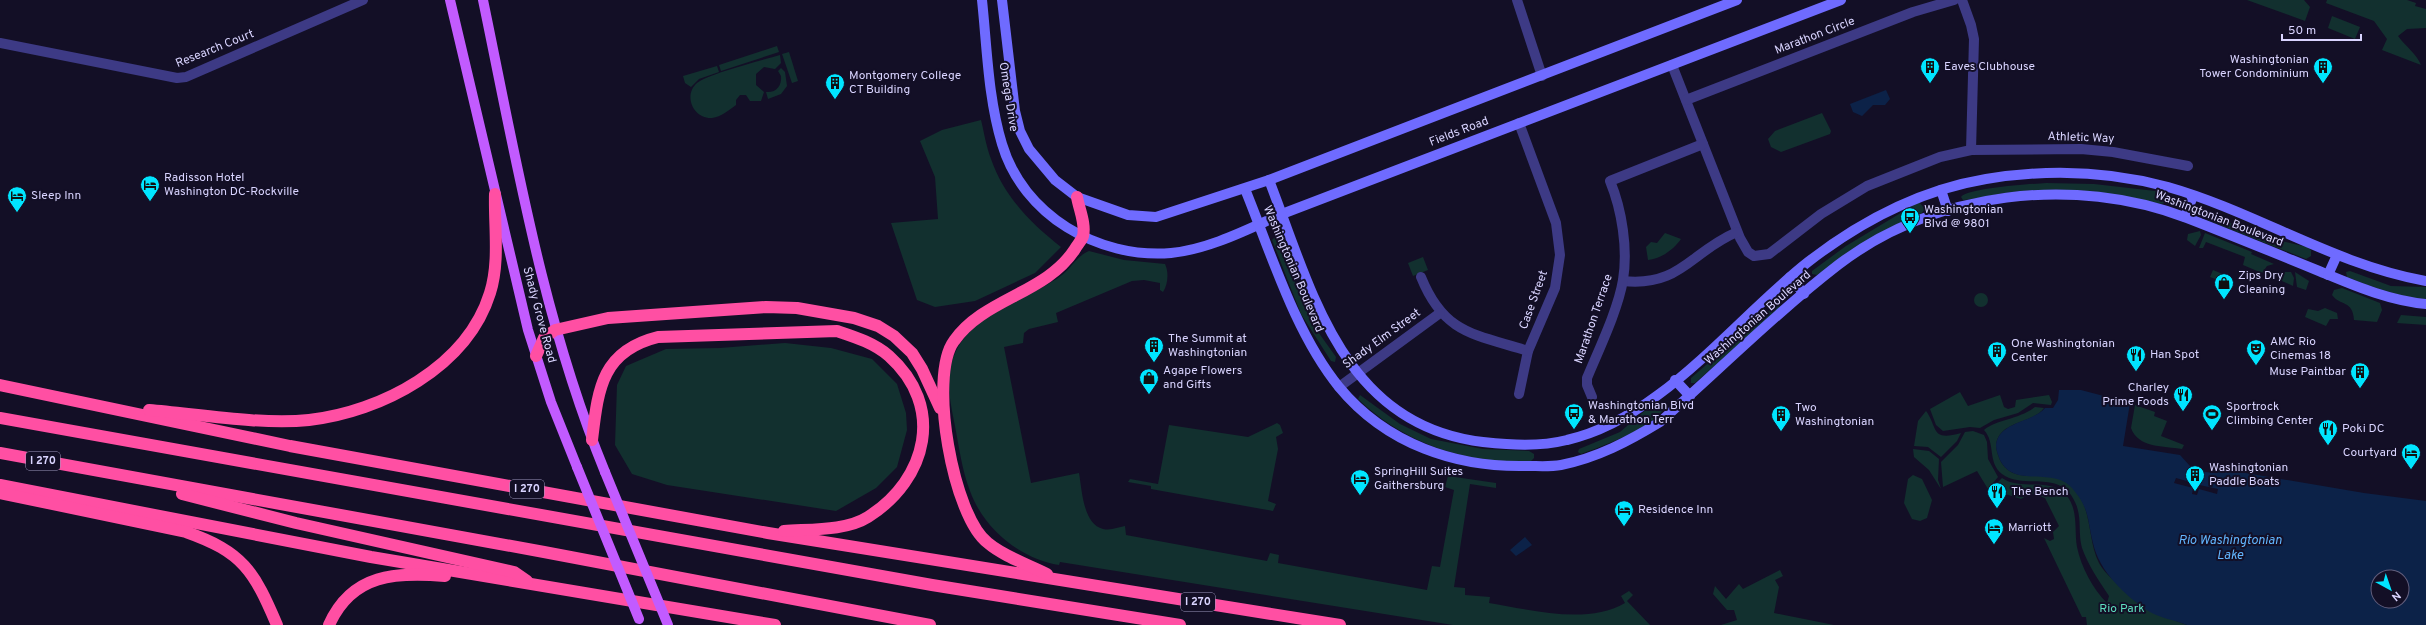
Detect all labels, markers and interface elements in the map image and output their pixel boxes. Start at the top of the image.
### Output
street label: Marathon Circle [1773,13,1857,59]
scale bar [2282,16,2361,42]
text: 50 m [2288,23,2316,39]
street label: Research Court [173,26,257,72]
place label: Washingtonian Tower Condominium [2199,52,2309,82]
building icon: Eaves Clubhouse [1919,56,1941,84]
building icon: Washingtonian Tower Condominium [2312,56,2334,84]
place label: Eaves Clubhouse [1944,59,2035,75]
street label: Omega Drive [995,61,1021,133]
place label: Montgomery College CT Building [849,68,961,98]
building icon: Montgomery College CT Building [824,72,846,100]
street label: Fields Road [1427,113,1491,151]
street label: Athletic Way [2047,129,2115,147]
place label: Radisson Hotel Washington DC-Rockville [164,170,299,200]
hotel icon: Radisson Hotel Washington DC-Rockville [139,174,161,202]
hotel icon: Sleep Inn [6,185,28,213]
street label: Washingtonian Boulevard [2152,187,2286,251]
place label: Sleep Inn [31,188,81,204]
place label: Washingtonian Blvd @ 9801 [1924,202,2003,232]
street label: Washingtonian Boulevard [1259,203,1327,335]
bus stop icon: Washingtonian Blvd @ 9801 [1899,206,1921,234]
street label: Shady Grove Road [518,265,560,365]
street label: Washingtonian Boulevard [1701,267,1815,369]
street label: Case Street [1516,268,1552,332]
place label: Zips Dry Cleaning [2238,268,2285,298]
street label: Marathon Terrace [1571,272,1617,366]
shop icon: Zips Dry Cleaning [2213,272,2235,300]
street label: Shady Elm Street [1340,305,1424,373]
place label: The Summit at Washingtonian [1168,331,1247,361]
place label: AMC Rio Cinemas 18 [2270,334,2331,364]
building icon: The Summit at Washingtonian [1143,335,1165,363]
place label: One Washingtonian Center [2011,336,2115,366]
theatre icon: AMC Rio Cinemas 18 [2245,338,2267,366]
building icon: One Washingtonian Center [1986,340,2008,368]
restaurant icon: Han Spot [2125,344,2147,372]
place label: Han Spot [2150,347,2199,363]
building icon: Muse Paintbar [2349,361,2371,389]
place label: Agape Flowers and Gifts [1163,363,1242,393]
place label: Muse Paintbar [2269,364,2346,380]
shop icon: Agape Flowers and Gifts [1138,367,1160,395]
place label: Charley Prime Foods [2102,380,2169,410]
restaurant icon: Charley Prime Foods [2172,384,2194,412]
place label: Washingtonian Blvd & Marathon Terr [1588,398,1694,428]
place label: Sportrock Climbing Center [2226,399,2313,429]
place label: Two Washingtonian [1795,400,1874,430]
bus stop icon: Washingtonian Blvd & Marathon Terr [1563,402,1585,430]
sports icon: Sportrock Climbing Center [2201,403,2223,431]
building icon: Two Washingtonian [1770,404,1792,432]
restaurant icon: Poki DC [2317,418,2339,446]
place label: Poki DC [2342,421,2385,437]
hotel icon: Courtyard [2400,442,2422,470]
place label: Courtyard [2343,445,2397,461]
road number: I 270 [26,452,60,470]
place label: Washingtonian Paddle Boats [2209,460,2288,490]
place label: SpringHill Suites Gaithersburg [1374,464,1463,494]
building icon: Washingtonian Paddle Boats [2184,464,2206,492]
hotel icon: SpringHill Suites Gaithersburg [1349,468,1371,496]
road number: I 270 [510,480,544,498]
restaurant icon: The Bench [1986,481,2008,509]
place label: The Bench [2011,484,2068,500]
hotel icon: Residence Inn [1613,499,1635,527]
place label: Residence Inn [1638,502,1713,518]
hotel icon: Marriott [1983,517,2005,545]
place label: Marriott [2008,520,2052,536]
water label: Rio Washingtonian Lake [2178,533,2282,564]
north arrow [2370,569,2410,609]
text: N [2388,588,2403,604]
road number: I 270 [1181,593,1215,611]
park label: Rio Park [2099,601,2145,617]

